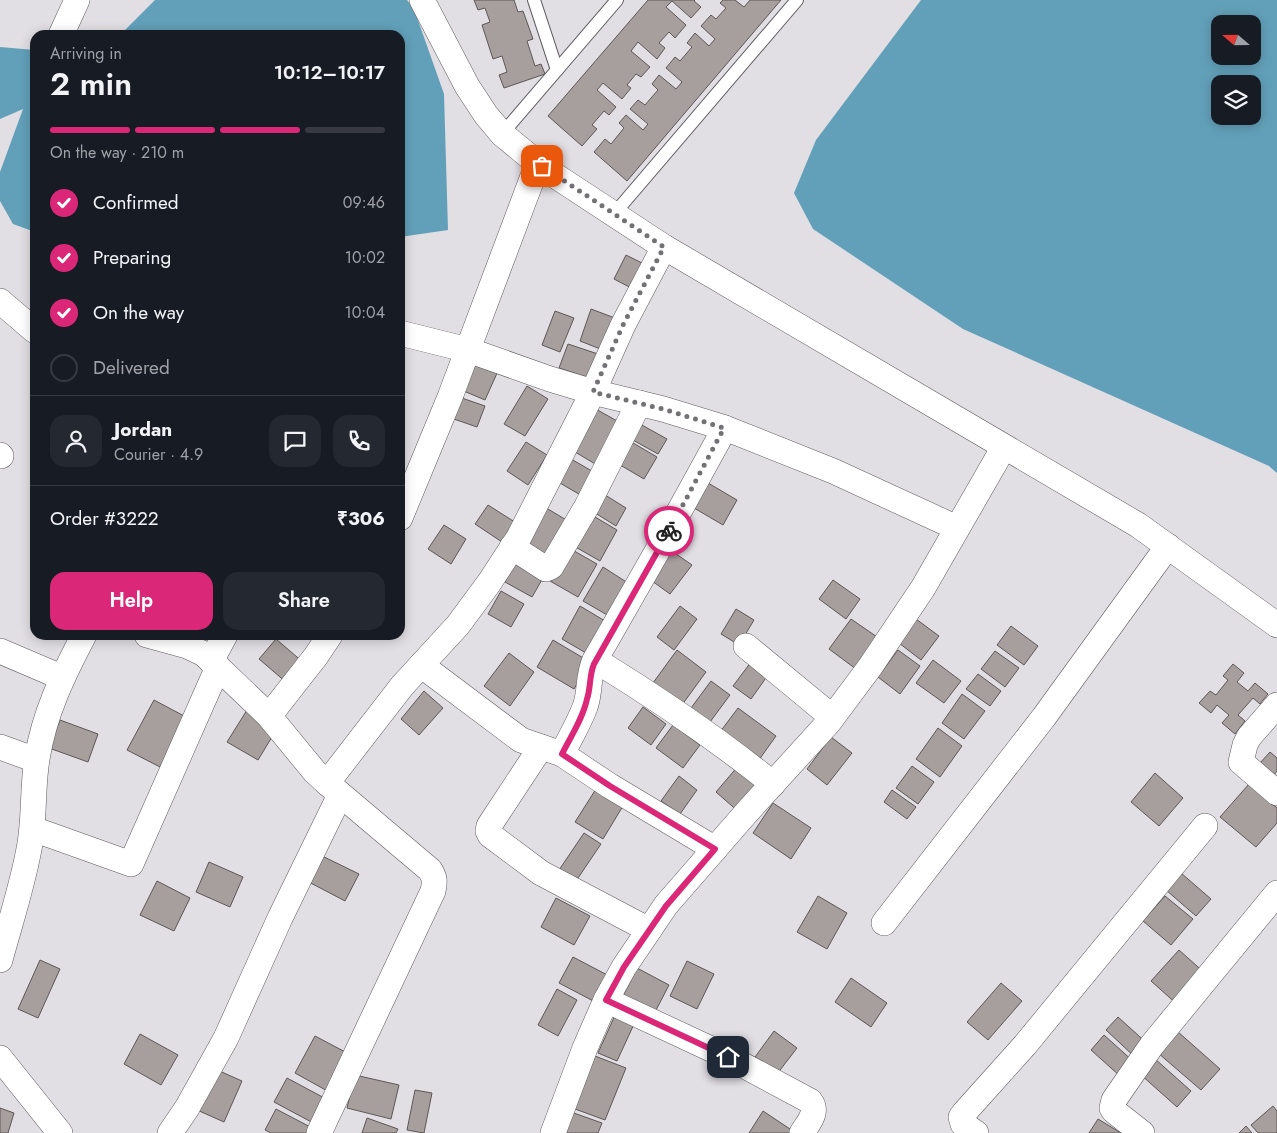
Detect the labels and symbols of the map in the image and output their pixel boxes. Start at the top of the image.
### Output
north arrow [1211,15,1261,65]
pin [521,145,563,187]
courier [644,506,694,556]
pin [707,1036,749,1078]

